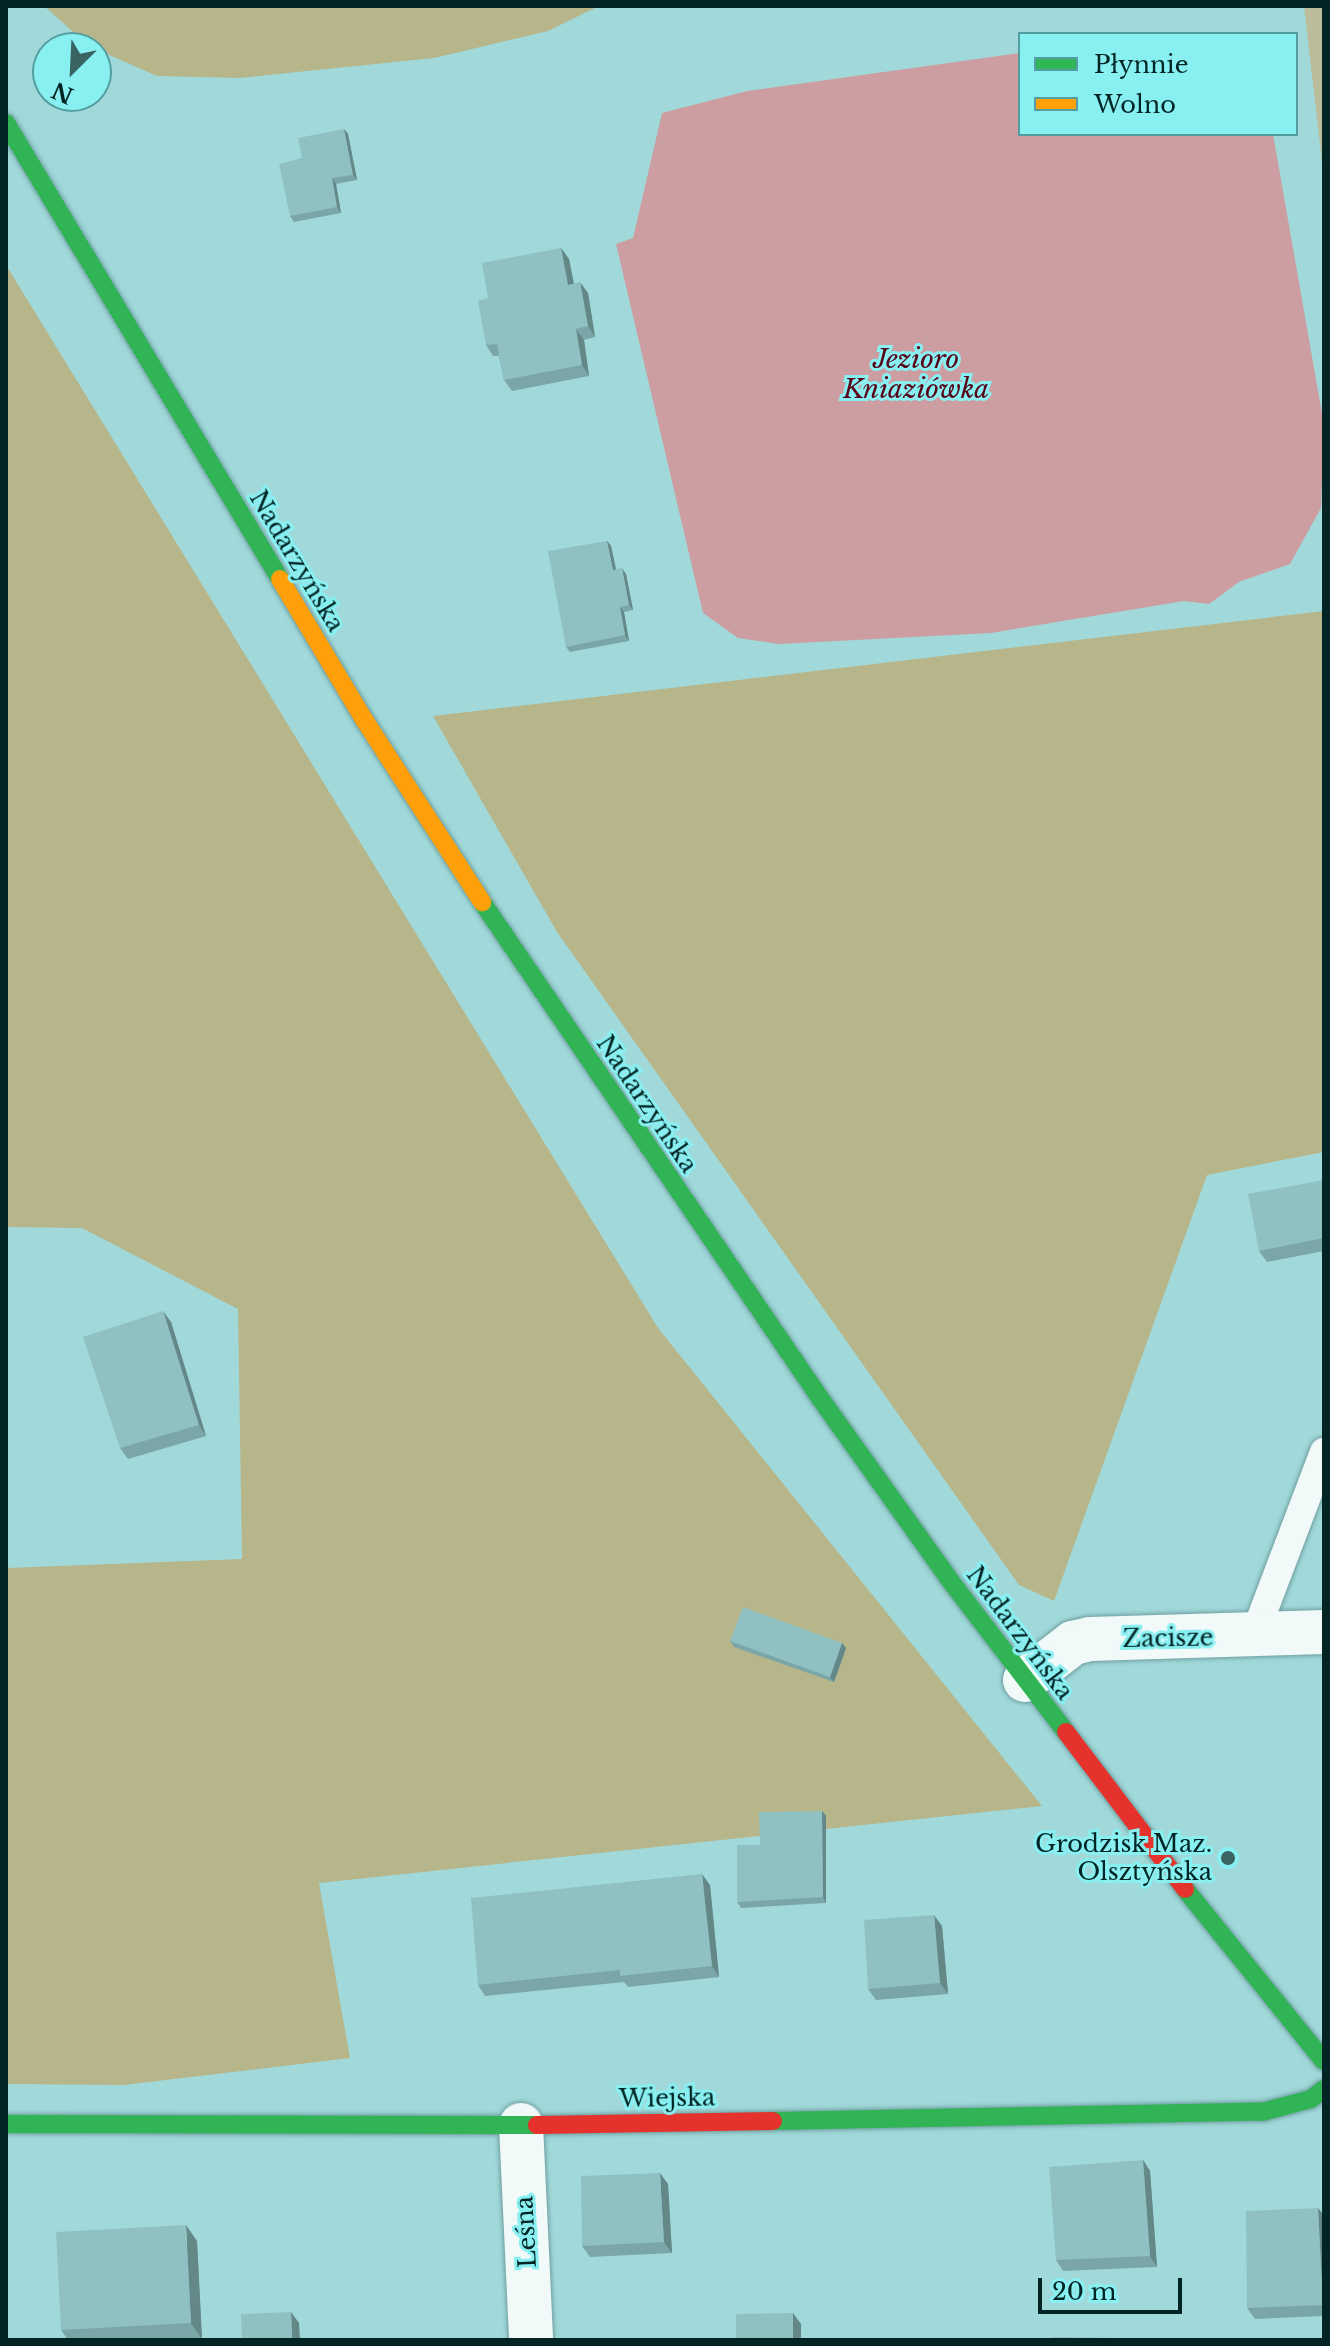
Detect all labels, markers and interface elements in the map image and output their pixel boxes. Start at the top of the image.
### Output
north arrow [32,32,112,112]
legend [1018,32,1298,136]
text: Płynnie [1094,50,1189,79]
text: N [48,76,78,109]
text: Wolno [1094,90,1176,119]
water label: Jezioro Kniaziówka [843,344,989,406]
street label: Nadarzyńska [244,485,350,637]
street label: Nadarzyńska [591,1030,703,1178]
street label: Nadarzyńska [961,1561,1079,1705]
street label: Zacisze [1122,1623,1214,1653]
place label: Grodzisk Maz. Olsztyńska [1035,1830,1212,1886]
marker: Grodzisk Maz. Olsztyńska [1219,1849,1237,1867]
street label: Wiejska [619,2083,715,2113]
street label: Leśna [510,2195,542,2269]
scale bar [1042,2262,1186,2312]
text: 20 m [1052,2277,1117,2306]

